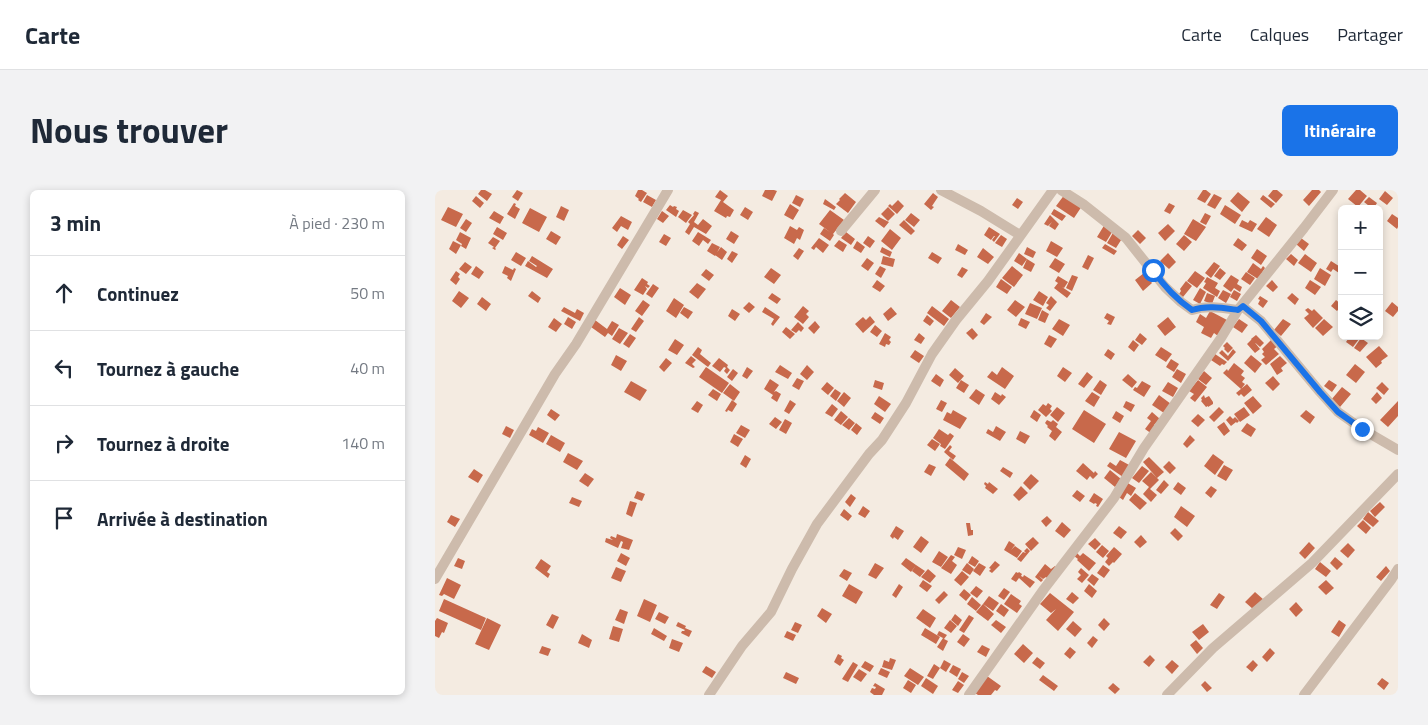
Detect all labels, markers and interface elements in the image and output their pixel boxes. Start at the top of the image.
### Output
text: Carte [25,17,80,53]
text: Carte [1181,21,1222,48]
text: Calques [1250,21,1309,48]
text: Partager [1337,21,1403,48]
text: Nous trouver [30,103,228,157]
button: Itinéraire [1282,105,1398,156]
map controls [1338,205,1383,340]
button: + [1338,205,1383,250]
text: 3 min [50,207,101,239]
text: À pied · 230 m [289,211,385,235]
button: − [1338,250,1383,295]
route start [1142,259,1165,282]
icon: ahead [50,279,78,307]
text: Continuez [97,279,179,308]
text: 50 m [350,281,385,305]
button: layers [1338,295,1383,340]
icon: left [50,354,78,382]
text: Tournez à gauche [97,354,239,383]
text: 40 m [350,356,385,380]
route end [1351,418,1374,441]
icon: right [50,429,78,457]
text: Tournez à droite [97,429,229,458]
text: 140 m [341,431,385,455]
icon: arrive [50,504,78,532]
text: Arrivée à destination [97,504,268,533]

